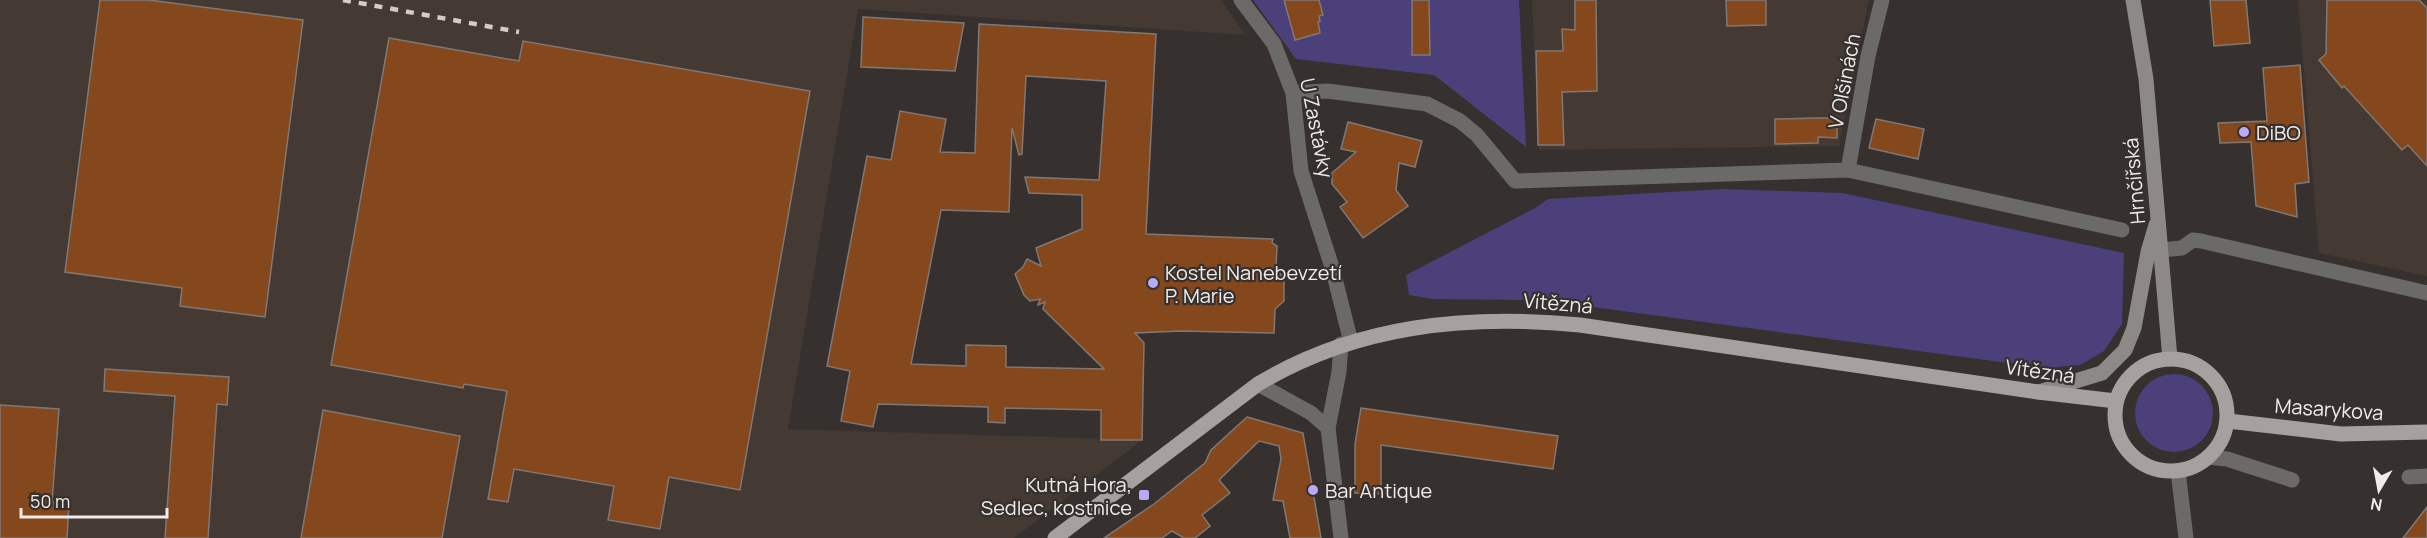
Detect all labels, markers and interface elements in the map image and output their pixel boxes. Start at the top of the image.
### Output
street label: V Olšinách [1822,31,1866,131]
street label: U Zastávky [1294,76,1340,181]
place label: DiBO [2256,119,2301,146]
marker: DiBO [2237,125,2251,139]
street label: Hrnčířská [2117,137,2151,225]
place label: Kostel Nanebevzetí P. Marie [1165,259,1342,309]
marker: Kostel Nanebevzetí P. Marie [1146,276,1160,290]
street label: Vítězná [1522,287,1594,319]
street label: Vítězná [2004,353,2076,389]
street label: Masarykova [2274,392,2384,426]
north arrow [2349,460,2409,520]
place label: Kutná Hora, Sedlec, kostnice [981,471,1132,521]
place label: Bar Antique [1325,477,1432,504]
scale bar [21,481,166,519]
marker: Bar Antique [1306,483,1320,497]
marker: Kutná Hora, Sedlec, kostnice [1137,488,1151,502]
text: 50 m [30,489,70,513]
text: N [2369,493,2384,517]

